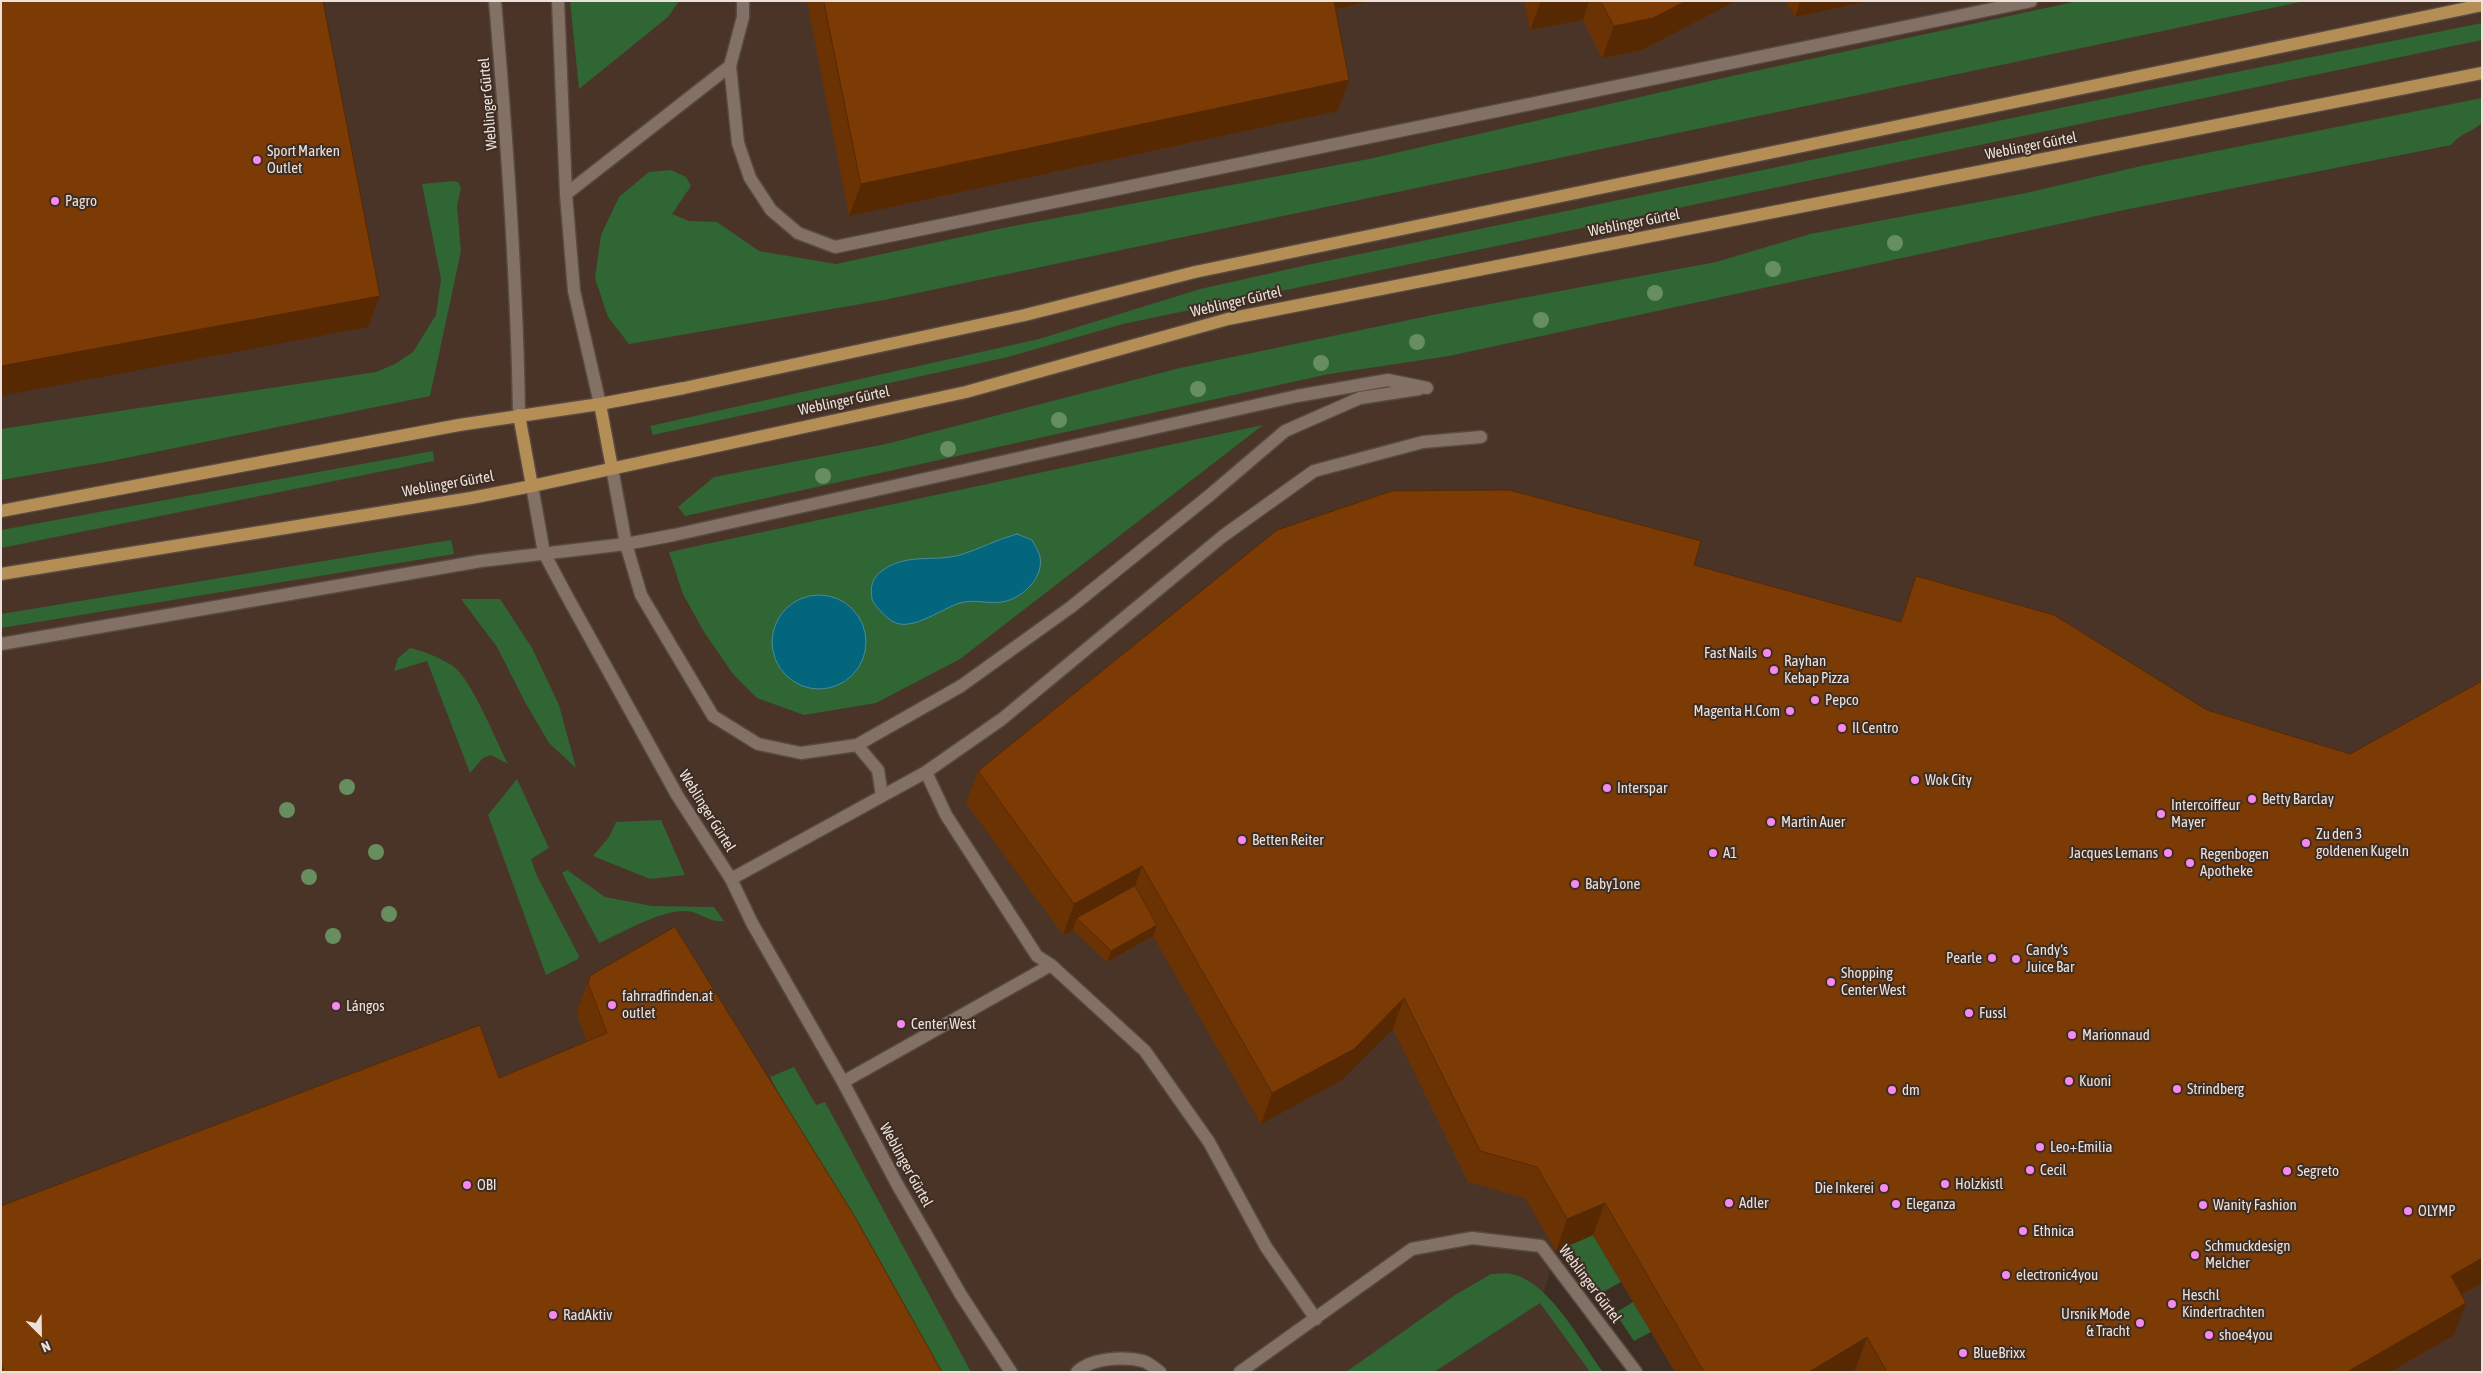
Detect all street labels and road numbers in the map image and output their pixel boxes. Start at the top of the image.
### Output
street label: Weblinger Gürtel [475,57,501,151]
street label: Weblinger Gürtel [1984,128,2078,164]
street label: Weblinger Gürtel [1587,205,1681,241]
street label: Weblinger Gürtel [1189,283,1283,321]
street label: Weblinger Gürtel [797,383,891,419]
street label: Weblinger Gürtel [401,467,495,501]
street label: Weblinger Gürtel [675,767,739,855]
street label: Weblinger Gürtel [876,1120,936,1210]
street label: Weblinger Gürtel [1555,1241,1625,1327]

